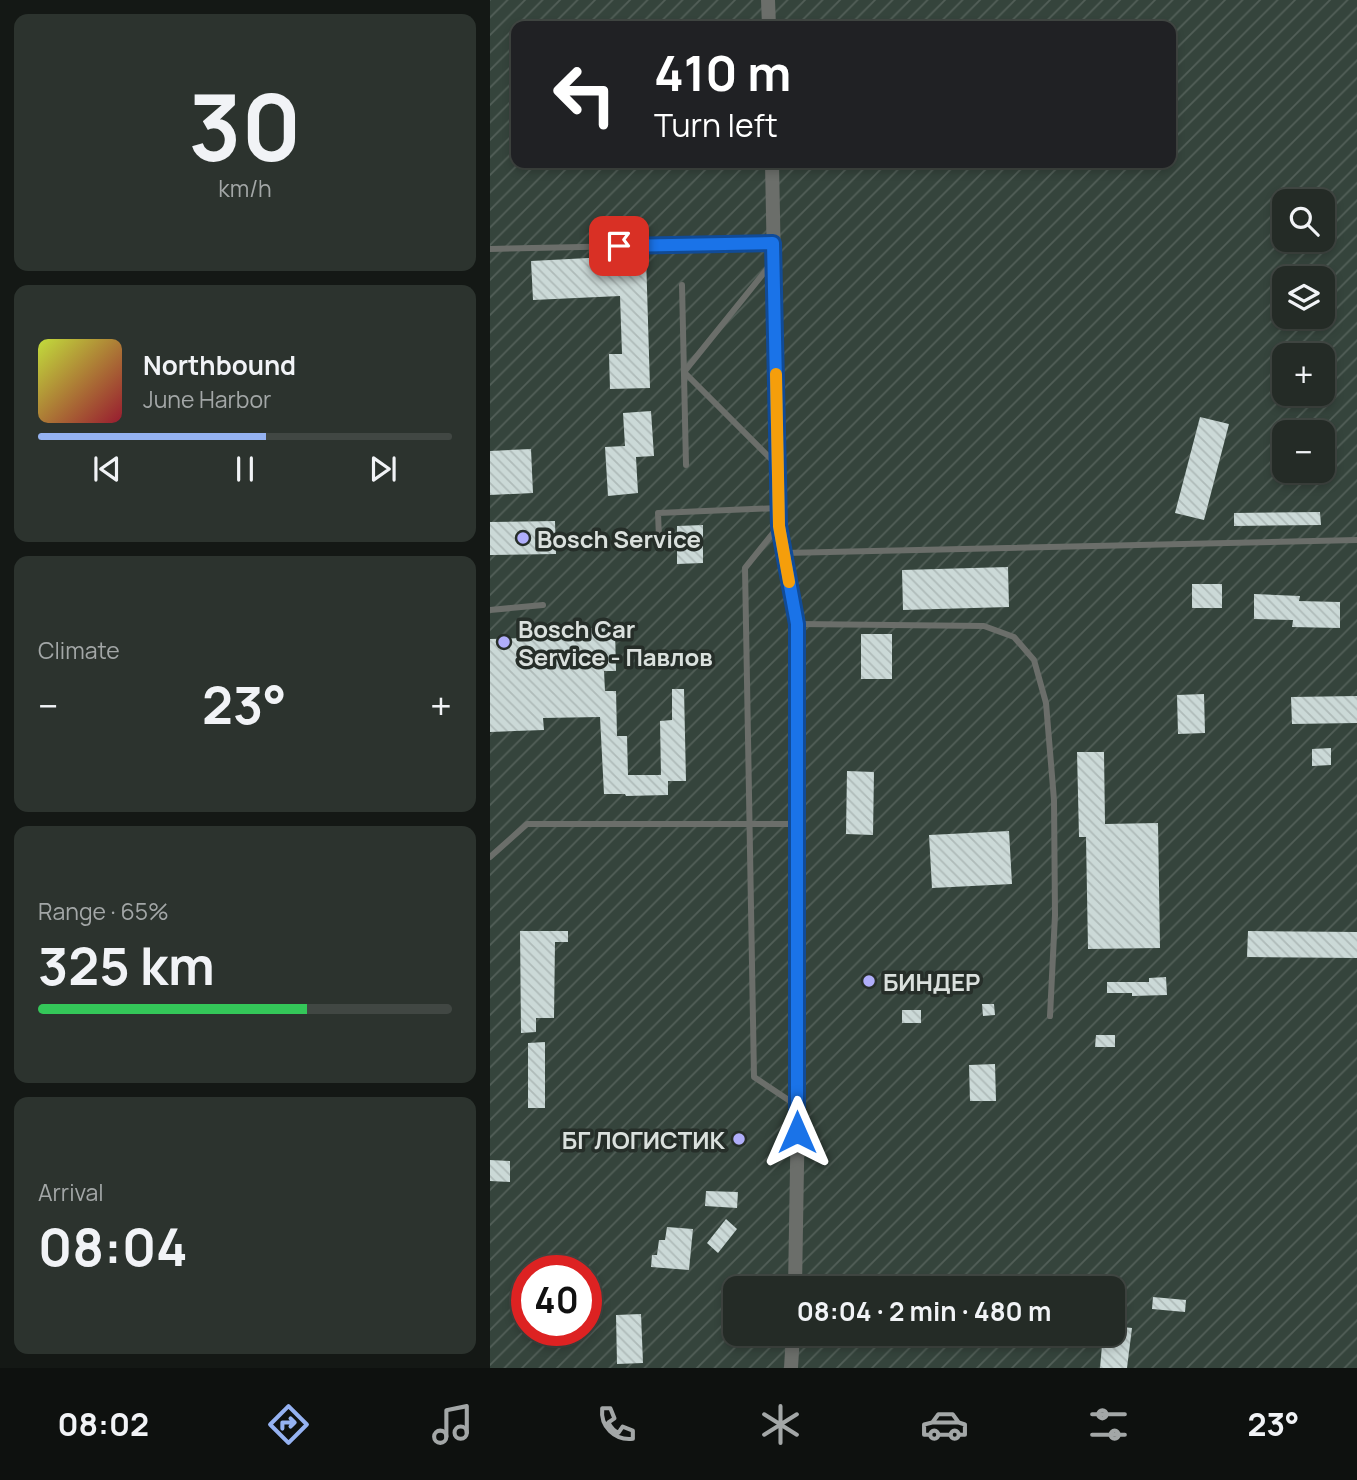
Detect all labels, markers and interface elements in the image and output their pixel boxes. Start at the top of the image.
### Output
text: 410 m [654,39,791,106]
icon: left [539,49,630,140]
text: 30 [189,64,301,188]
text: Turn left [654,103,778,147]
text: km/h [218,172,272,204]
map controls [1272,189,1335,483]
button: search [1272,189,1335,252]
pin [589,216,649,276]
icon: arrive [600,227,638,265]
button: layers [1272,266,1335,329]
button: + [1272,343,1335,406]
text: Northbound [143,347,296,383]
text: June Harbor [143,383,271,415]
button: − [1272,420,1335,483]
icon: previous [88,450,126,488]
icon: pause [226,450,264,488]
icon: next [364,450,402,488]
place label: Bosch Service [537,522,701,555]
marker: Bosch Service [515,530,531,546]
place label: Bosch Car Service - Павлов [518,612,713,673]
text: Climate [38,634,120,666]
marker: Bosch Car Service - Павлов [496,634,512,650]
text: 23° [202,669,287,740]
text: − [38,679,59,731]
text: + [430,679,452,731]
text: Range · 65% [38,895,169,927]
text: 325 km [38,930,215,1001]
place label: БИНДЕР [883,965,980,998]
marker: БИНДЕР [861,973,877,989]
position arrow [760,1095,834,1169]
place label: БГ ЛОГИСТИК [562,1123,725,1156]
marker: БГ ЛОГИСТИК [731,1131,747,1147]
text: Arrival [38,1176,104,1208]
text: 08:04 [38,1211,188,1282]
speed limit sign: 40 [511,1255,602,1346]
text: 08:04 · 2 min · 480 m [797,1293,1051,1329]
icon: directions [264,1400,313,1449]
icon: music [428,1400,477,1449]
icon: phone [592,1400,641,1449]
icon: climate [756,1400,805,1449]
icon: car [920,1400,969,1449]
icon: filters [1084,1400,1133,1449]
text: 08:02 [57,1402,149,1446]
text: 23° [1247,1402,1299,1446]

